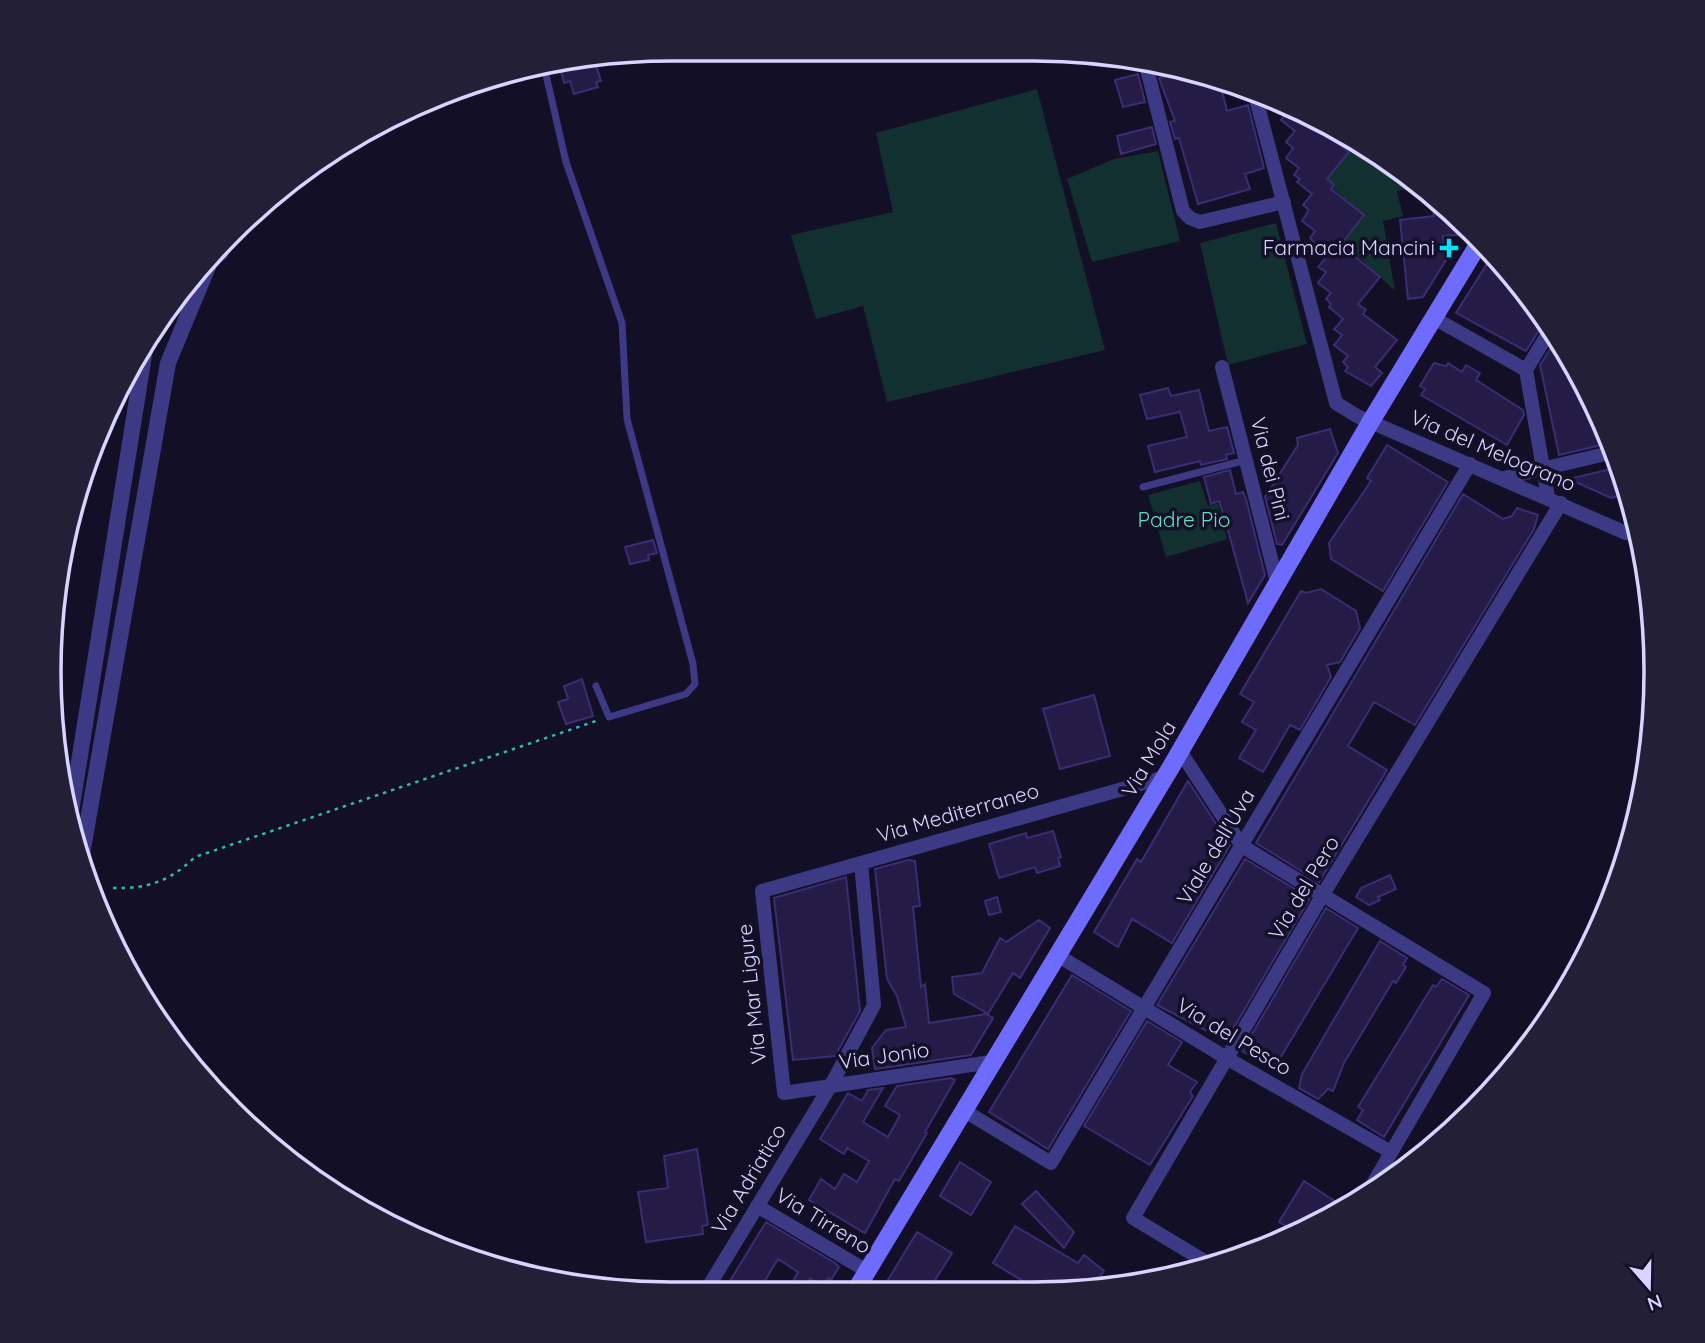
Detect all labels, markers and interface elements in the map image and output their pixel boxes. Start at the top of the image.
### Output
place label: Farmacia Mancini [1263,234,1435,260]
marker: Farmacia Mancini [1441,240,1457,256]
street label: Via del Melograno [1407,404,1580,497]
street label: Via dei Pini [1246,414,1296,523]
park label: Padre Pio [1138,506,1230,532]
street label: Via Mola [1115,716,1181,801]
street label: Via Mediterraneo [874,776,1042,848]
street label: Viale dell'Uva [1170,784,1260,909]
street label: Via del Pero [1262,831,1344,944]
street label: Via Mar Ligure [731,923,771,1066]
street label: Via del Pesco [1172,992,1297,1081]
street label: Via Jonio [837,1036,931,1074]
street label: Via Adriatico [705,1119,791,1238]
street label: Via Tirreno [771,1182,876,1259]
north arrow [1614,1252,1684,1322]
text: N [1644,1289,1665,1317]

